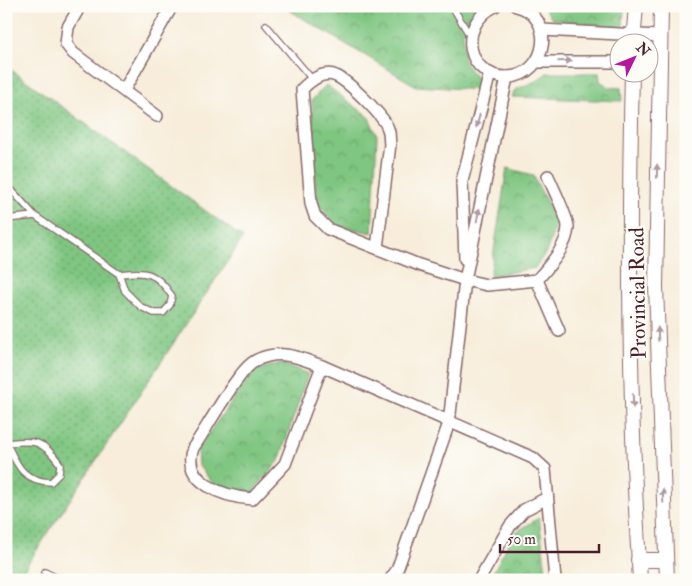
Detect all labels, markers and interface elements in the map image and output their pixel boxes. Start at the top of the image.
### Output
north arrow [610,32,660,82]
text: N [632,38,654,60]
one-way arrow [557,57,573,65]
one-way arrow [474,113,482,128]
one-way arrow [653,163,661,179]
one-way arrow [474,207,482,223]
street label: Provincial Road [623,226,653,359]
one-way arrow [653,325,661,341]
one-way arrow [630,393,638,409]
one-way arrow [659,488,667,504]
scale bar [500,521,598,553]
text: 50 m [507,530,536,549]

